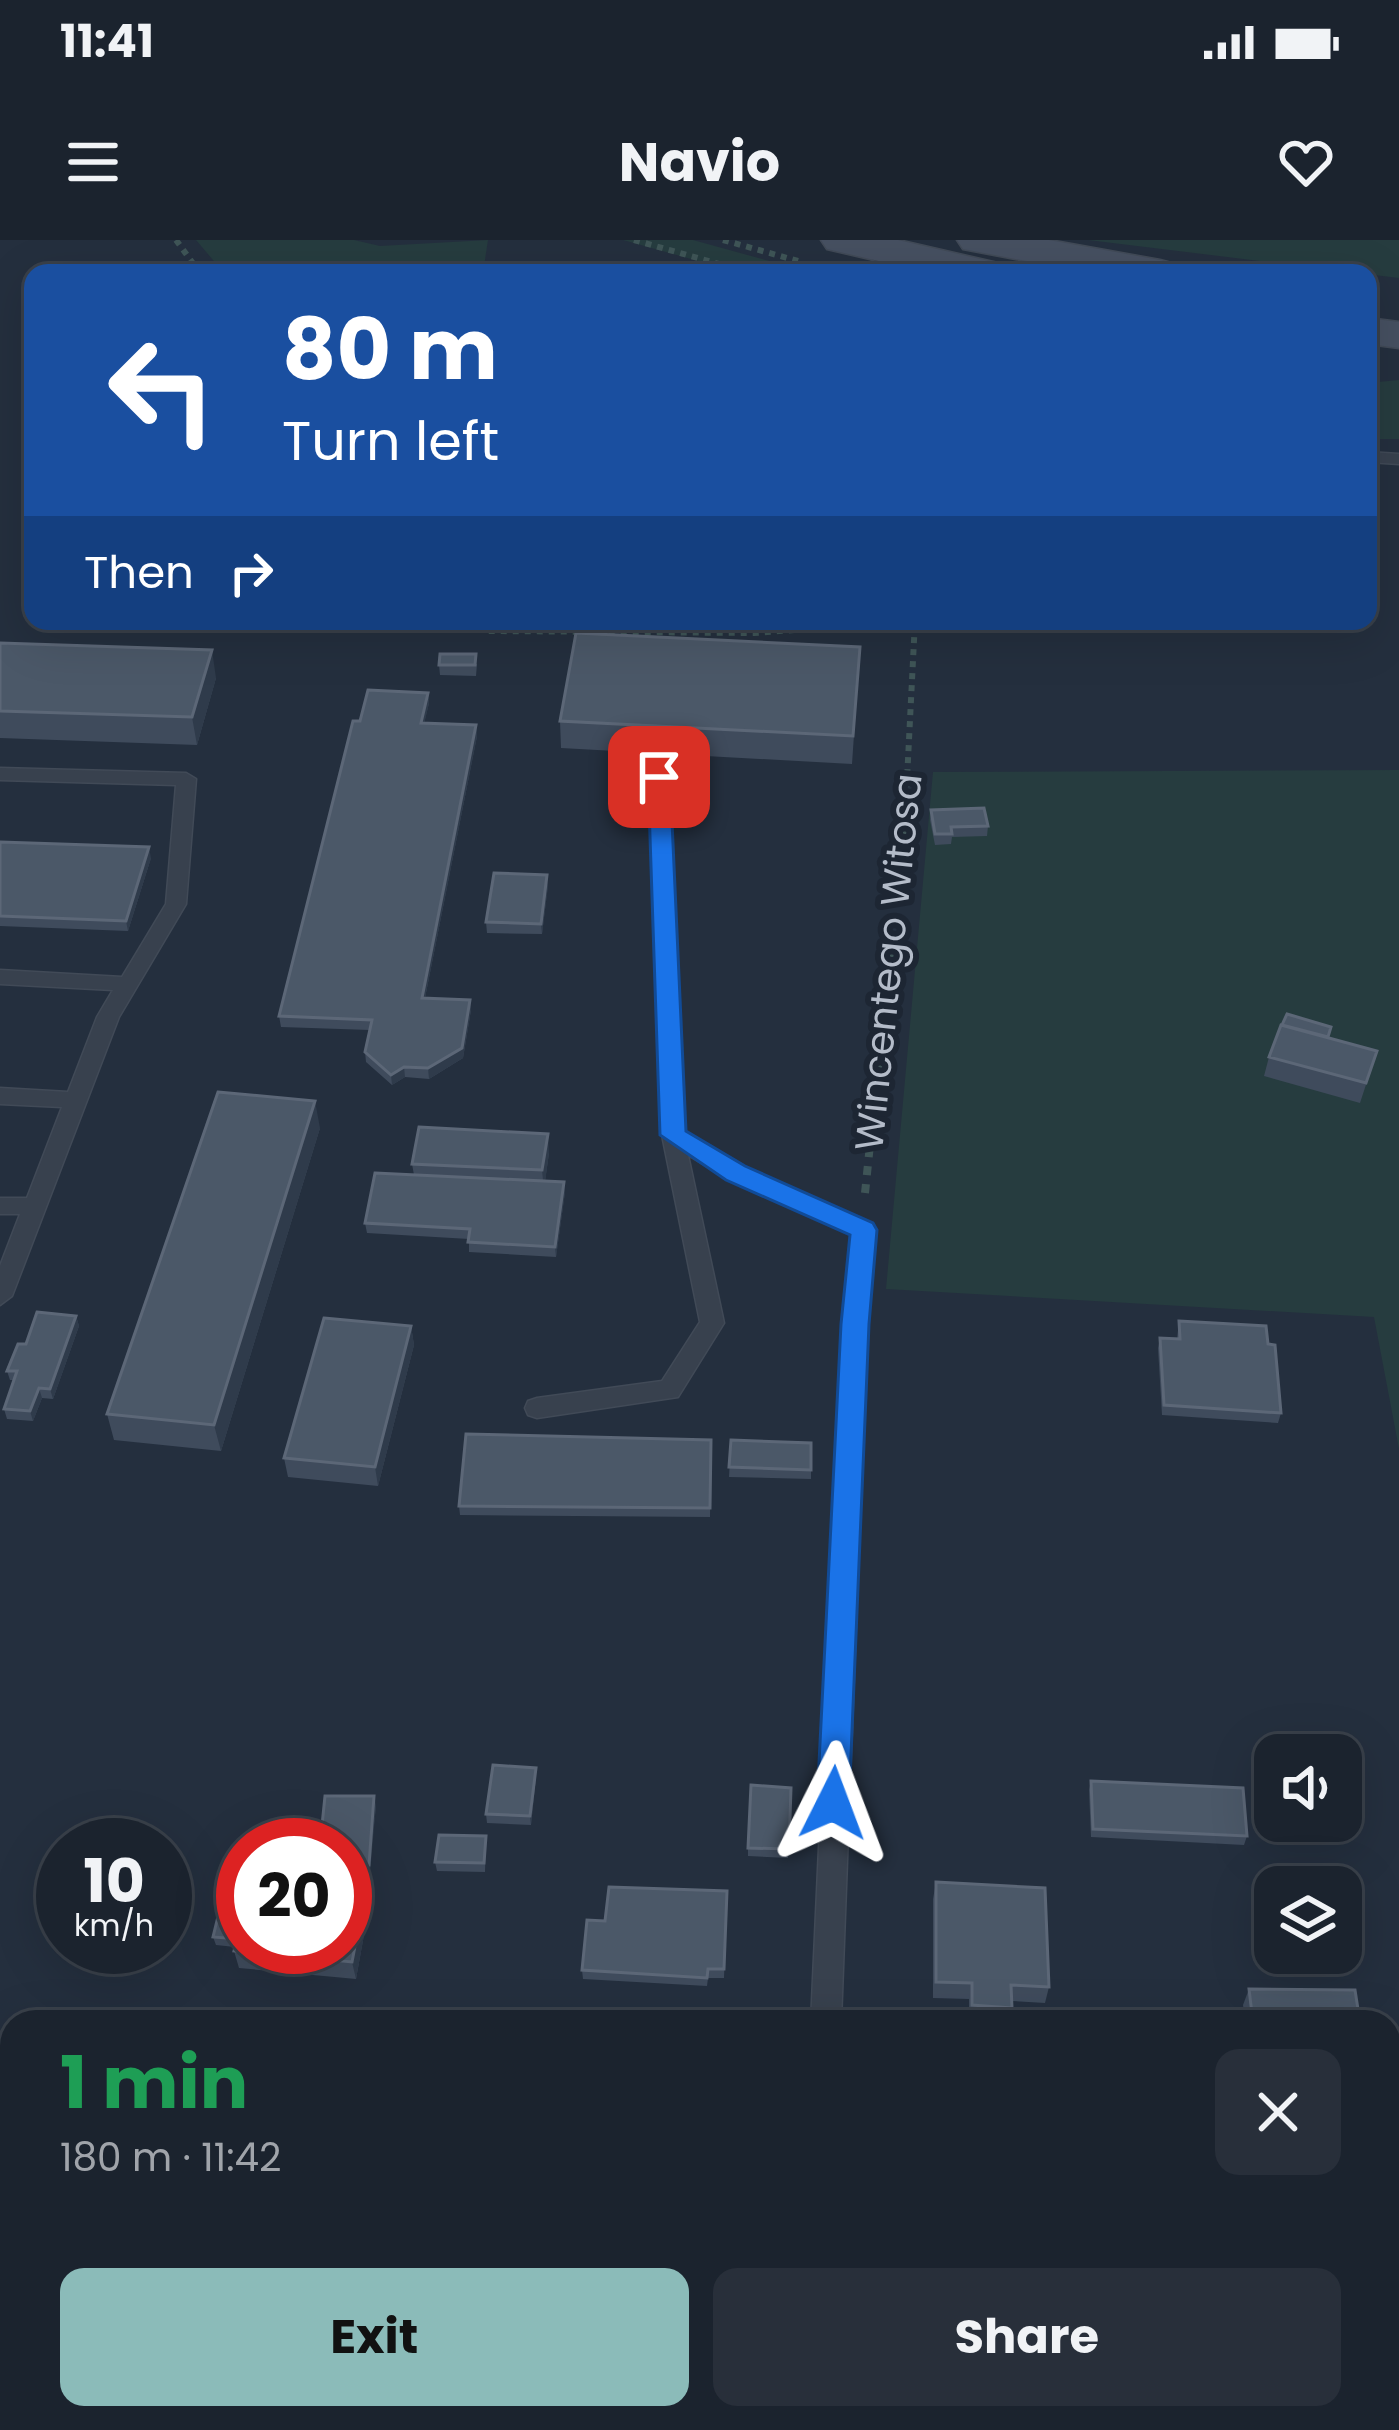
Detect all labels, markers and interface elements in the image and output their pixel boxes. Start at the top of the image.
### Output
text: 11:41 [60,10,154,73]
text: Navio [619,124,780,200]
icon: menu [60,129,126,195]
icon: heart [1273,129,1339,195]
text: 80 m [282,291,498,408]
icon: left [84,312,240,468]
text: Turn left [282,403,499,479]
icon: right [218,540,284,606]
text: Then [84,541,194,604]
pin [608,726,710,828]
icon: arrive [626,744,692,810]
street label: Wincentego Witosa [841,771,936,1153]
map controls [1254,1734,1362,1974]
button: sound [1254,1734,1362,1842]
position arrow [770,1740,896,1866]
speed limit sign: 20 [216,1818,372,1974]
text: 10 [83,1839,145,1923]
button: layers [1254,1866,1362,1974]
text: km/h [74,1904,154,1947]
text: 1 min [60,2032,248,2133]
button: close [1215,2049,1341,2175]
text: 180 m · 11:42 [60,2130,281,2185]
button: Exit [60,2268,689,2406]
button: Share [713,2268,1341,2406]

